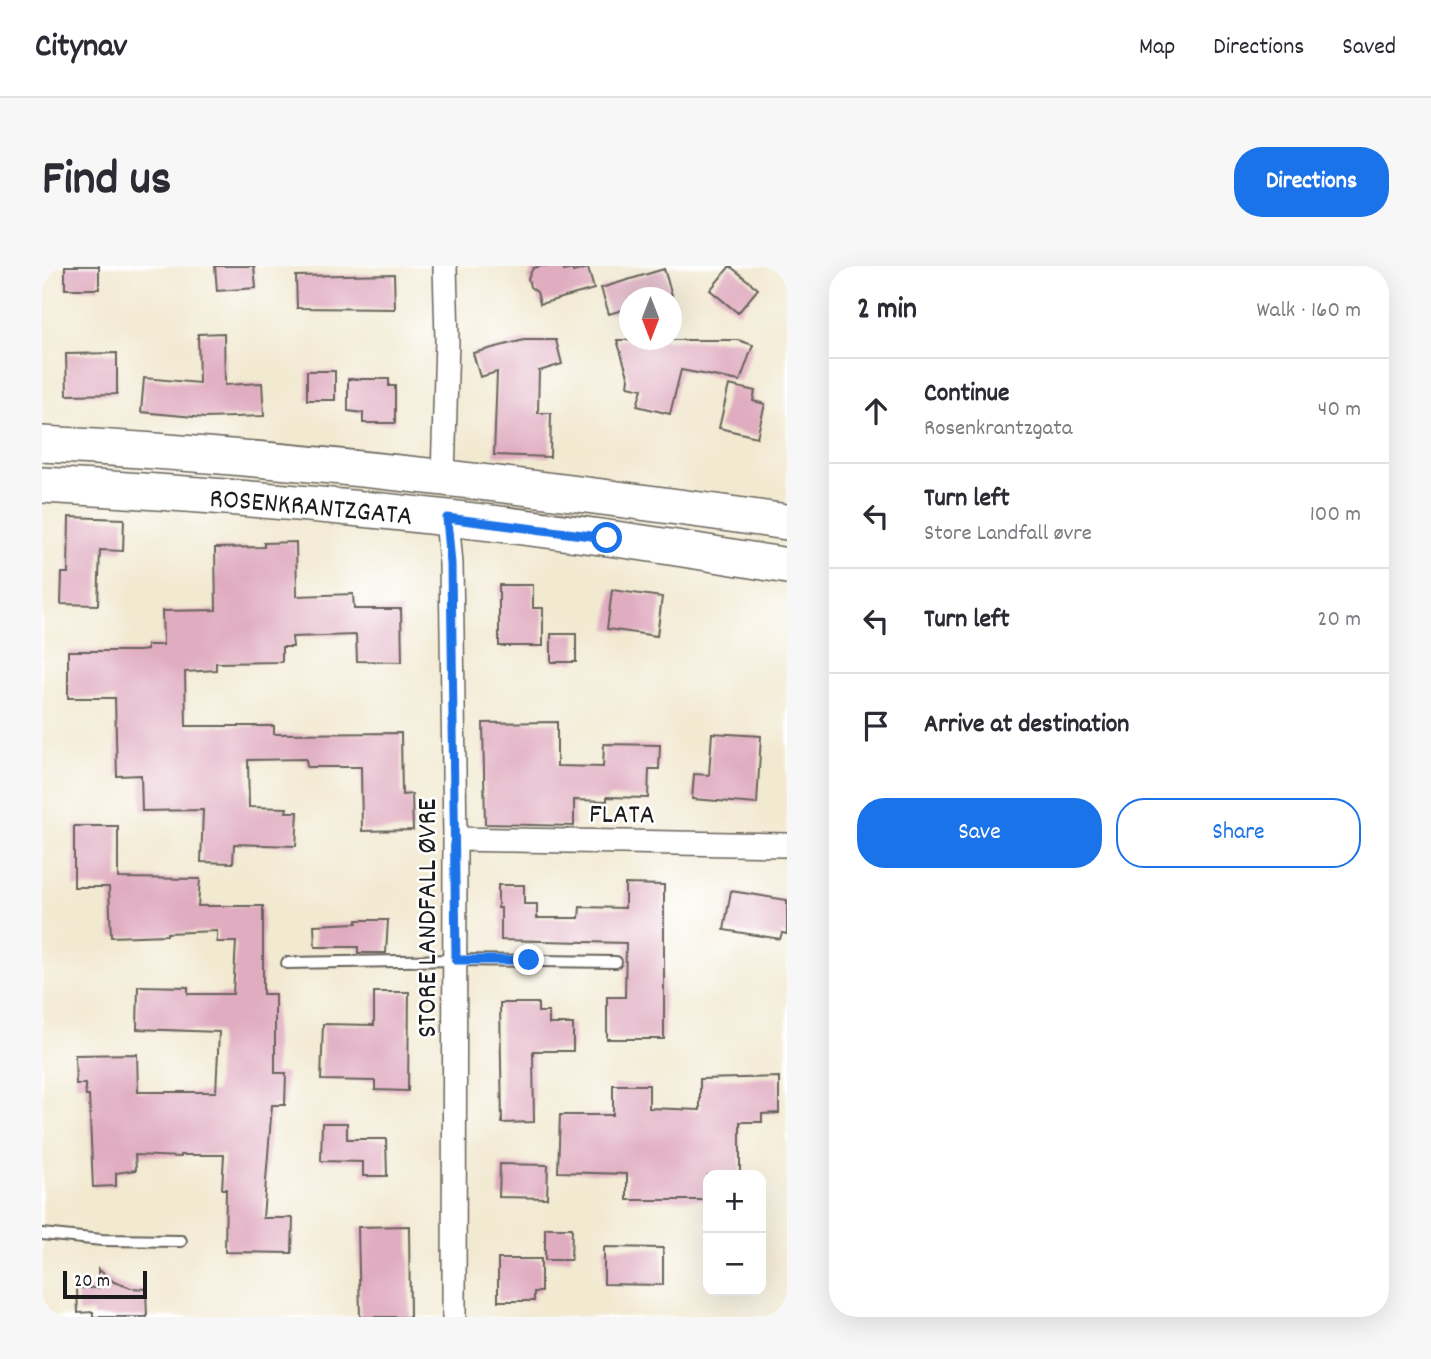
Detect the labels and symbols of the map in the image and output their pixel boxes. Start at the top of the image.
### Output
north arrow [619,287,682,350]
street label: ROSENKRANTZGATA [208,481,414,539]
route start [591,522,622,553]
street label: FLATA [589,796,655,838]
street label: STORE LANDFALL ØVRE [410,798,450,1038]
route end [513,944,544,975]
scale bar [63,1268,147,1300]

